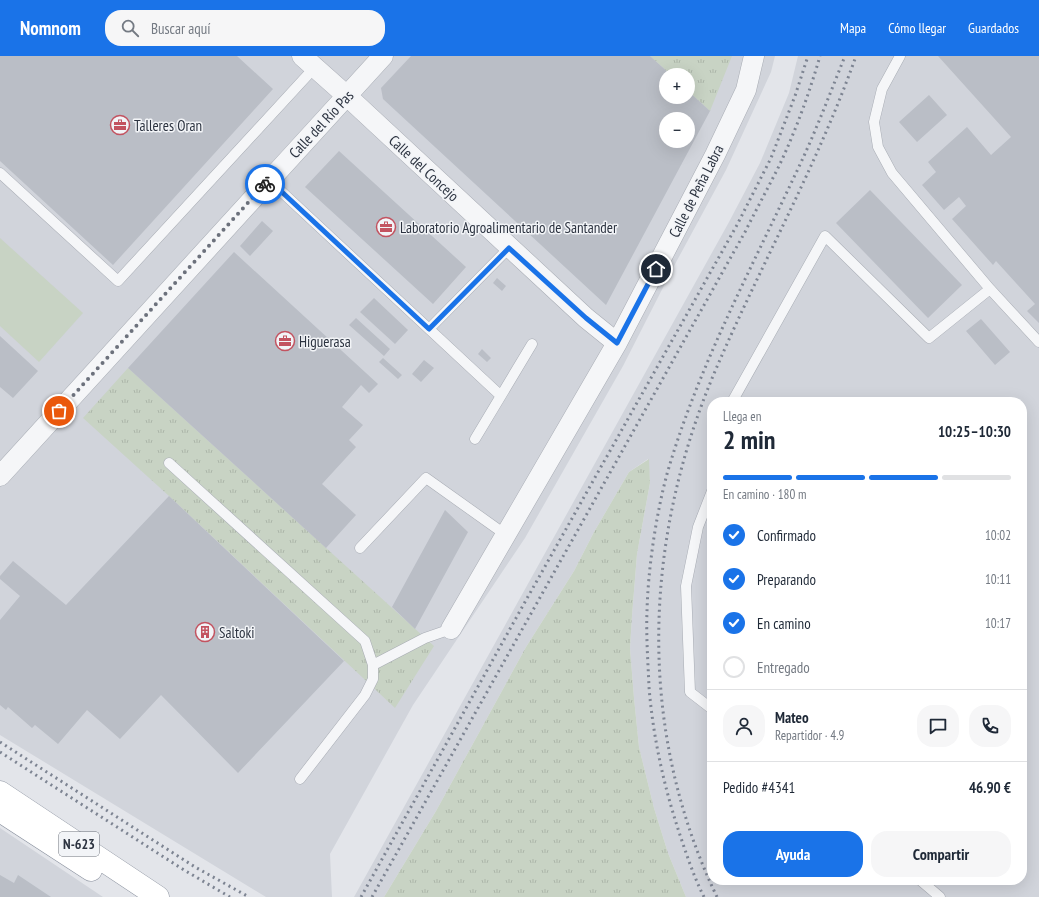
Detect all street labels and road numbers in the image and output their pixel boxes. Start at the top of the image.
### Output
street label: Calle del Río Pas [285,86,357,162]
street label: Calle del Concejo [385,131,463,205]
street label: Calle de Peña Labra [664,141,728,241]
road number: N-623 [59,832,99,856]

